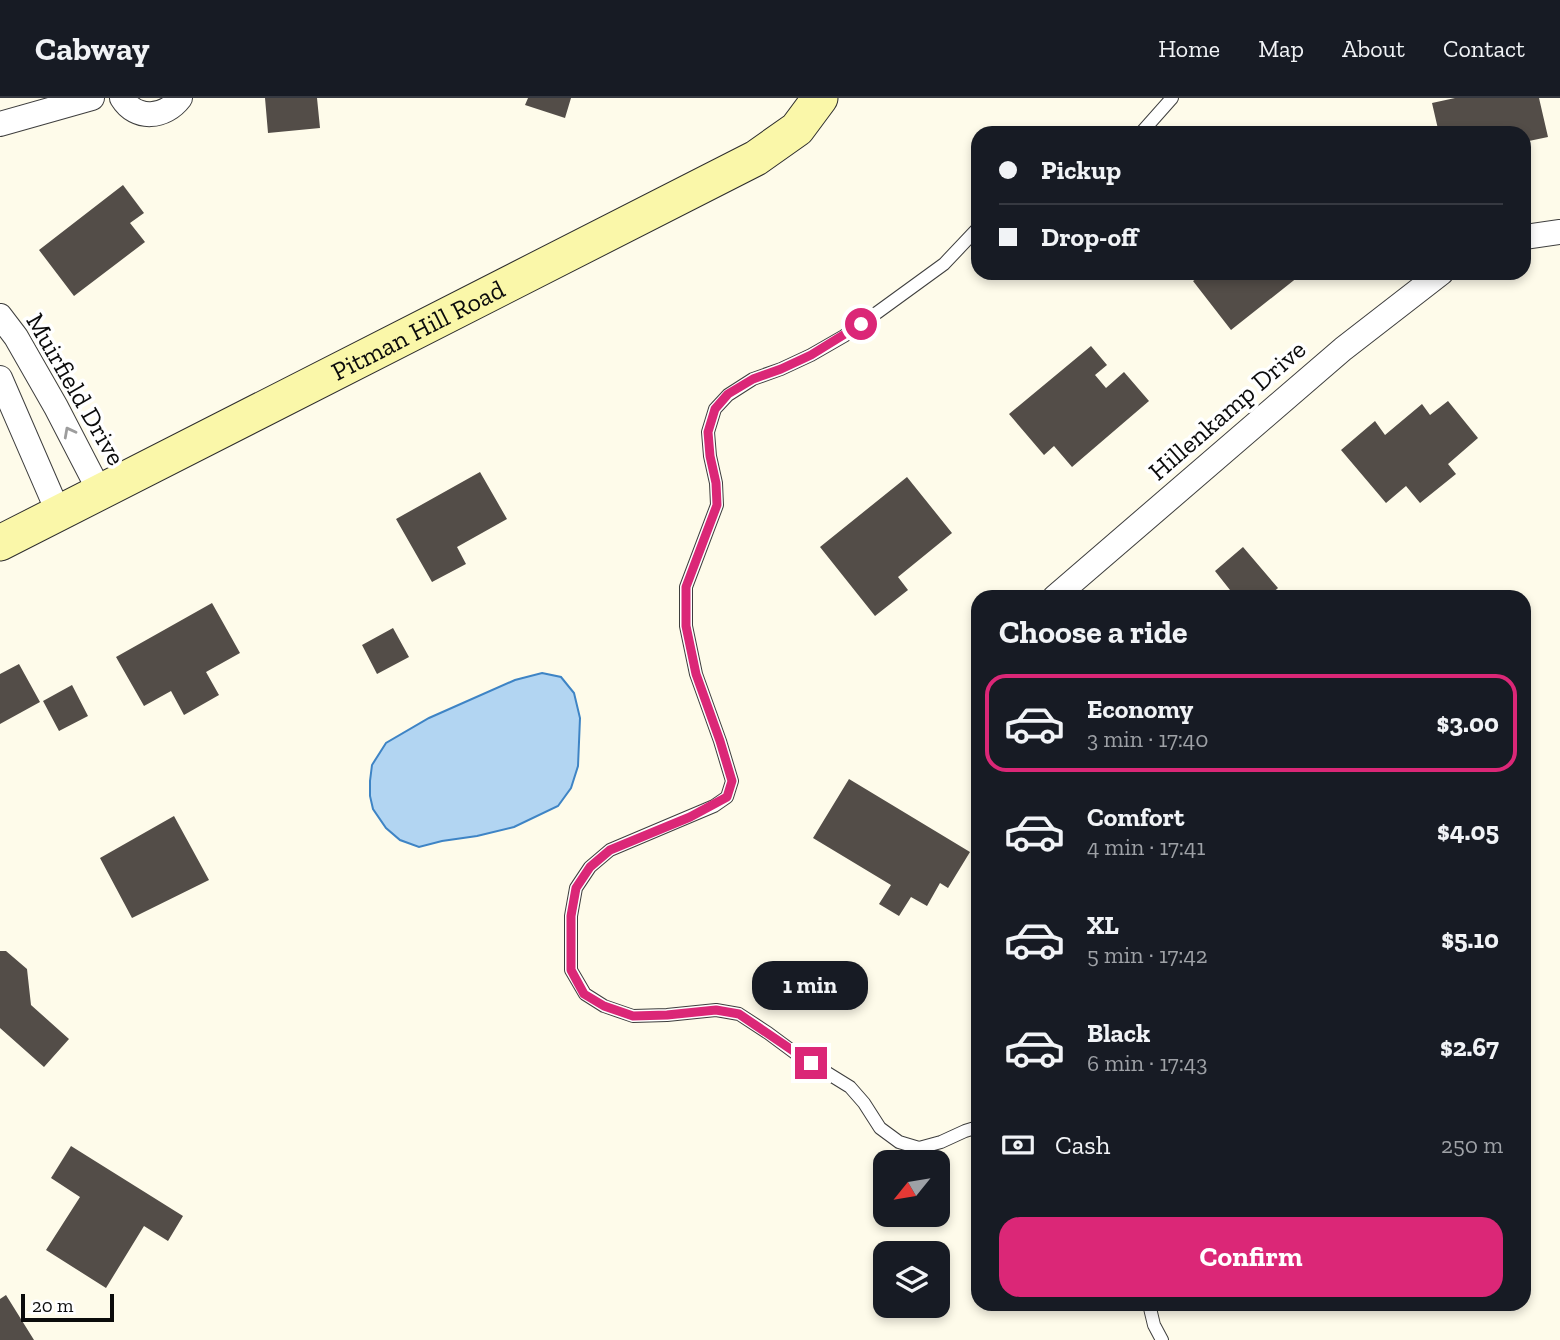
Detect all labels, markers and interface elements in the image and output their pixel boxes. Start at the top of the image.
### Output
text: Cabway [35,29,149,68]
text: Home [1158,34,1220,63]
text: Map [1258,34,1304,63]
text: About [1342,34,1405,63]
text: Contact [1443,34,1525,63]
text: Pickup [1041,154,1121,186]
text: Drop-off [1041,221,1138,253]
street label: Pitman Hill Road [326,273,510,388]
street label: Muirfield Drive [20,307,132,471]
route start [845,308,877,340]
street label: Hillenkamp Drive [1142,333,1312,487]
one-way arrow [63,427,77,439]
text: Choose a ride [999,613,1187,651]
icon: car [1003,692,1066,755]
text: Economy [1087,693,1193,725]
text: $3.00 [1436,707,1499,739]
text: 3 min · 17:40 [1087,725,1209,753]
icon: car [1003,800,1066,863]
text: Comfort [1087,801,1184,833]
text: $4.05 [1437,815,1499,847]
text: 4 min · 17:41 [1087,833,1205,861]
icon: car [1003,908,1066,971]
text: XL [1087,909,1119,941]
text: $5.10 [1441,923,1499,955]
text: 5 min · 17:42 [1087,941,1208,969]
callout: 1 min [753,962,869,1010]
text: 1 min [783,971,837,999]
icon: car [1003,1016,1066,1079]
text: Black [1087,1017,1150,1049]
text: $2.67 [1440,1031,1499,1063]
route end [795,1047,827,1079]
text: 6 min · 17:43 [1087,1049,1207,1077]
icon: cash [999,1126,1037,1164]
text: Cash [1055,1129,1110,1161]
text: 250 m [1441,1131,1503,1159]
north arrow [873,1150,950,1227]
map controls [873,1150,950,1318]
button: Confirm [999,1217,1503,1297]
button: layers [873,1241,950,1318]
scale bar [21,1291,114,1323]
text: 20 m [32,1294,73,1317]

